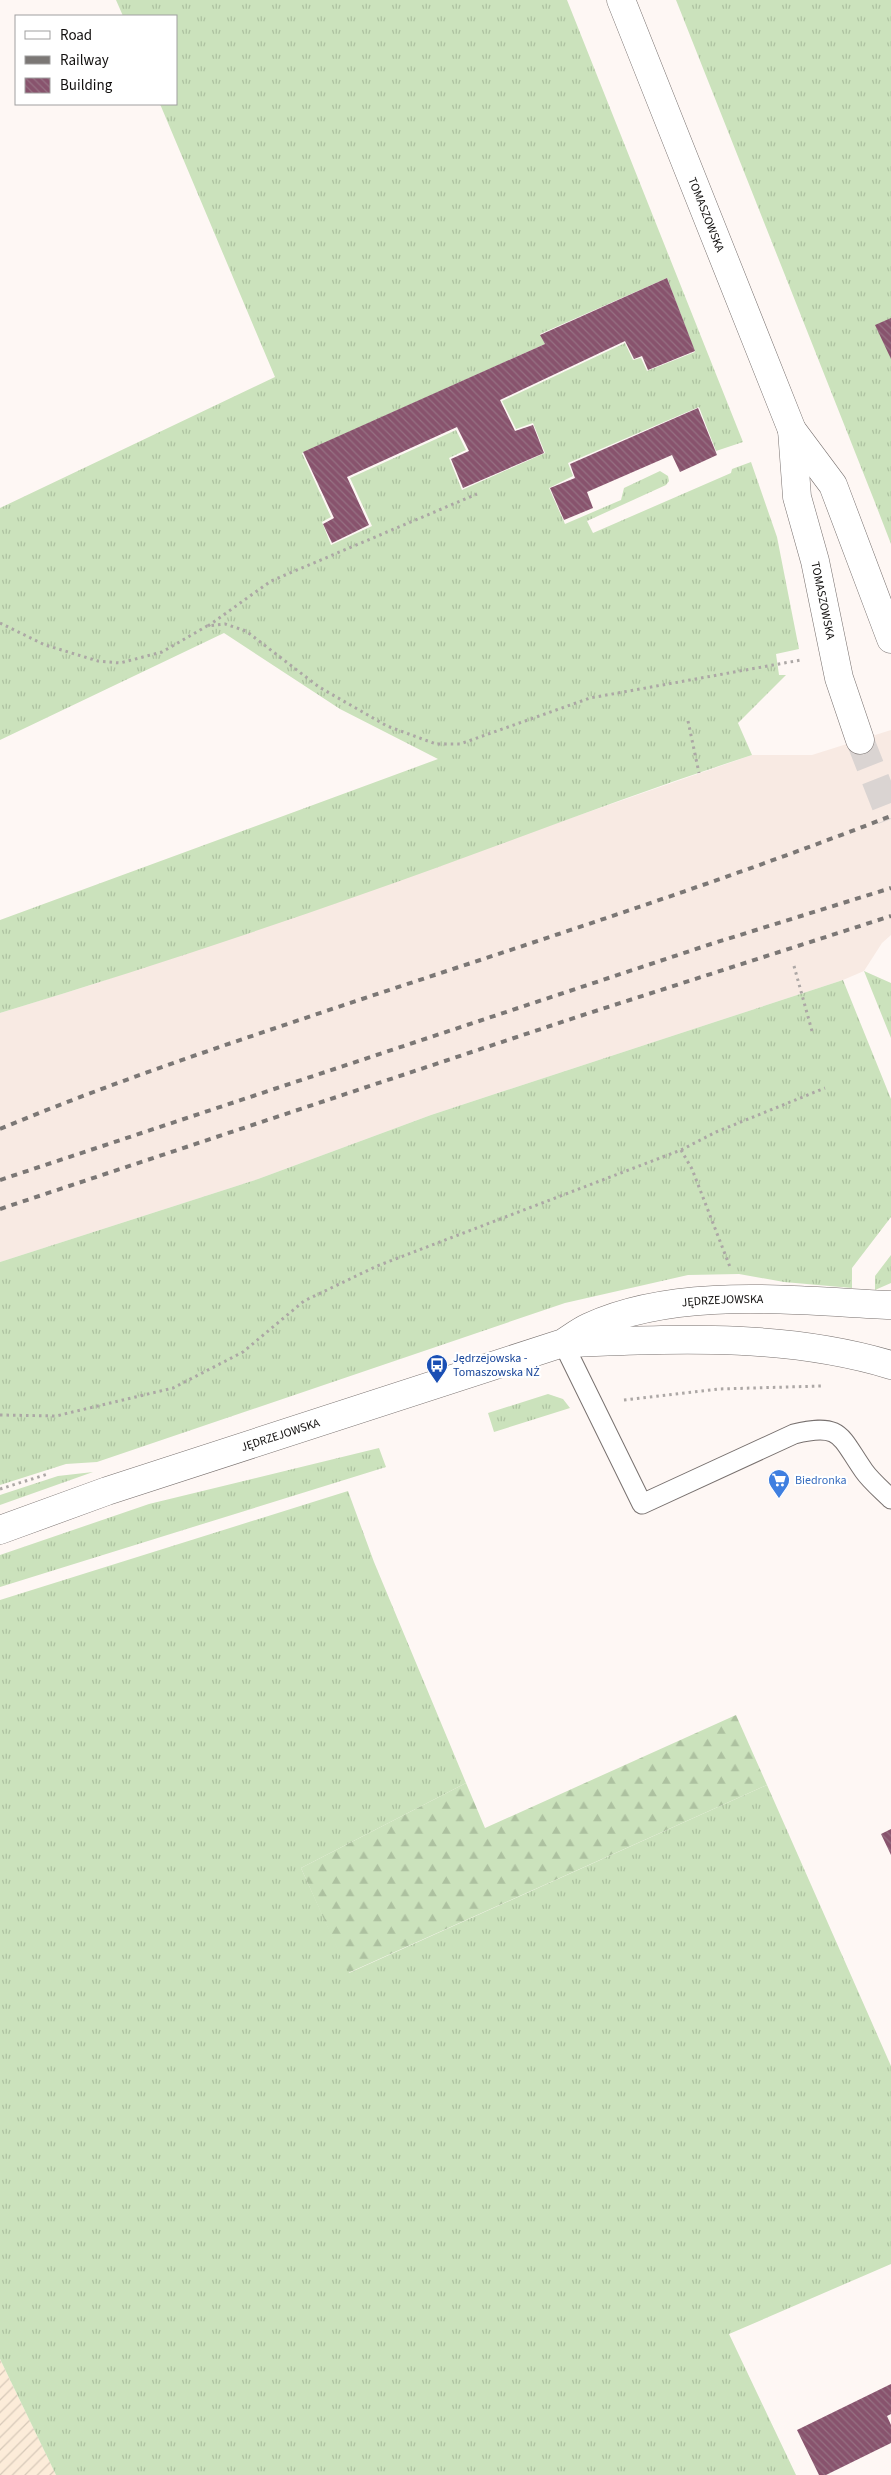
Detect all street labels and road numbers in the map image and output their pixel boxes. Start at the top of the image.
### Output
street label: TOMASZOWSKA [683,175,729,255]
street label: TOMASZOWSKA [806,560,839,642]
street label: JĘDRZEJOWSKA [681,1291,764,1312]
street label: JĘDRZEJOWSKA [239,1414,322,1456]

